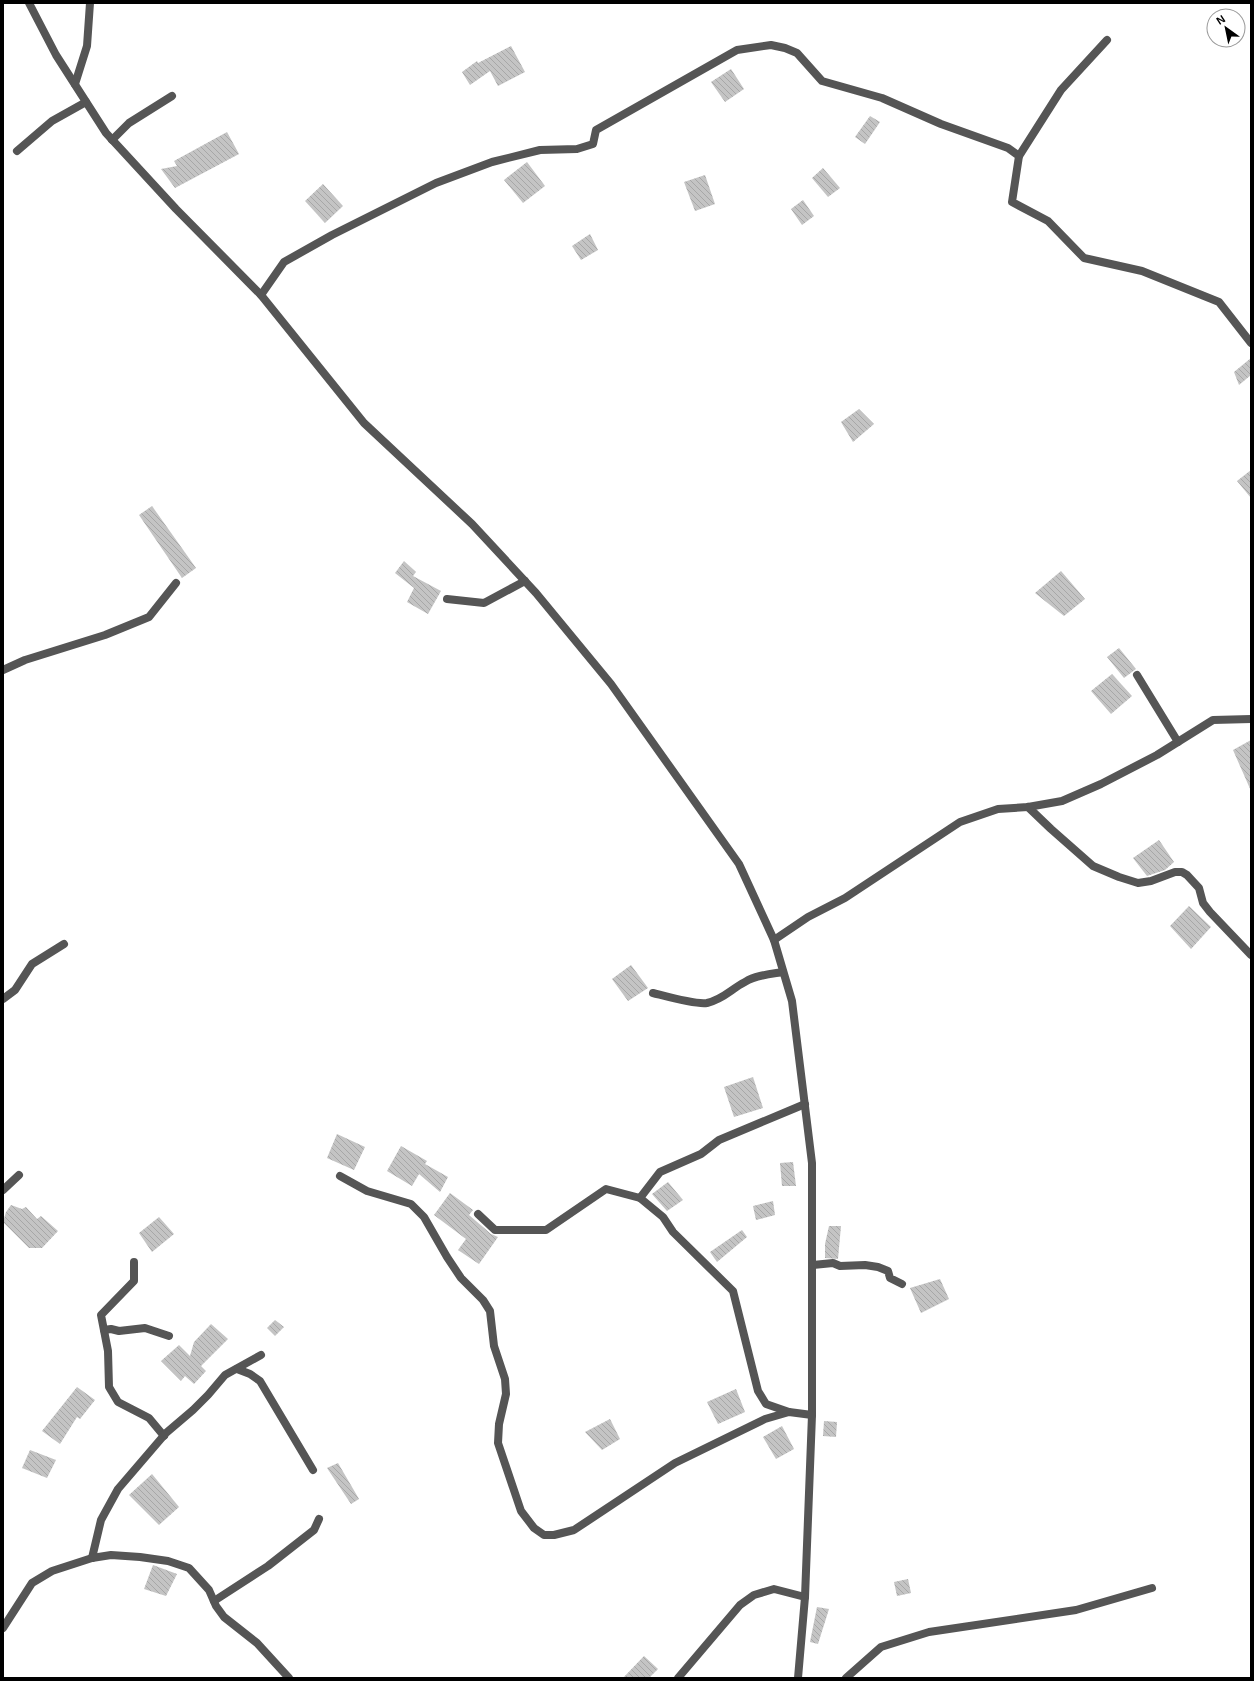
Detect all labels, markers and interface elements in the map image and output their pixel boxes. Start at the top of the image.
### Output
north arrow [1206,8,1246,48]
text: N [1214,12,1227,27]

